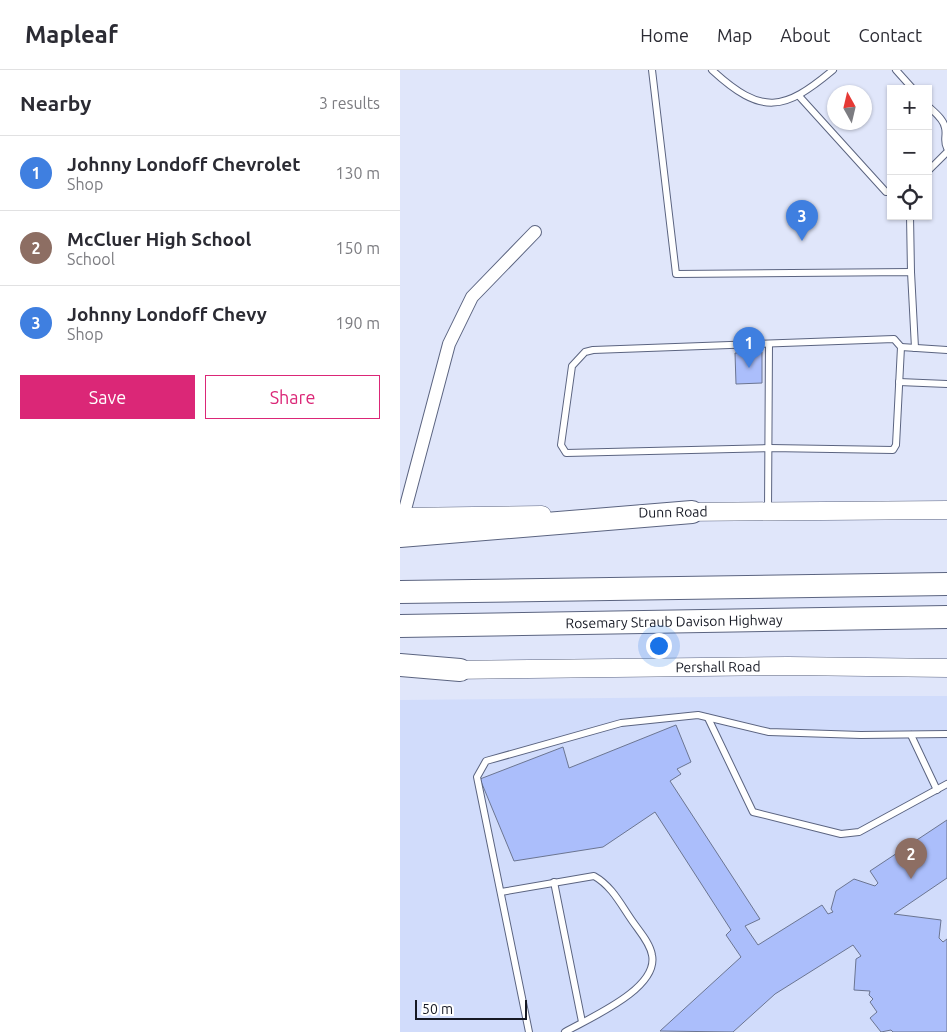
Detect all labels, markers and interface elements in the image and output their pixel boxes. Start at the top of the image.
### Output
text: Mapleaf [25,21,118,48]
text: Home [640,25,689,45]
text: Map [717,25,752,45]
text: About [780,25,830,45]
text: Contact [858,25,922,45]
north arrow [827,85,872,130]
map controls [887,85,932,220]
button: + [887,85,932,130]
text: Nearby [20,91,91,115]
text: 3 results [319,94,380,112]
button: − [887,130,932,175]
text: Johnny Londoff Chevrolet [67,153,300,175]
text: 1 [31,164,41,182]
text: 130 m [335,164,380,182]
text: Shop [67,175,103,193]
button: locate [887,175,932,220]
pin: 3 [786,200,818,241]
text: McCluer High School [67,228,251,250]
text: 2 [31,239,41,257]
text: 150 m [335,239,380,257]
text: School [67,250,115,268]
text: Johnny Londoff Chevy [67,303,267,325]
text: 3 [31,314,41,332]
text: 190 m [335,314,380,332]
text: Shop [67,325,103,343]
pin: 1 [733,327,765,368]
button: Save [20,375,195,419]
button: Share [205,375,380,419]
street label: Dunn Road [638,503,708,521]
street label: Rosemary Straub Davison Highway [565,612,783,631]
your location [646,633,672,659]
street label: Pershall Road [675,658,761,675]
pin: 2 [895,838,927,879]
scale bar [415,997,528,1020]
text: 50 m [422,1001,453,1017]

